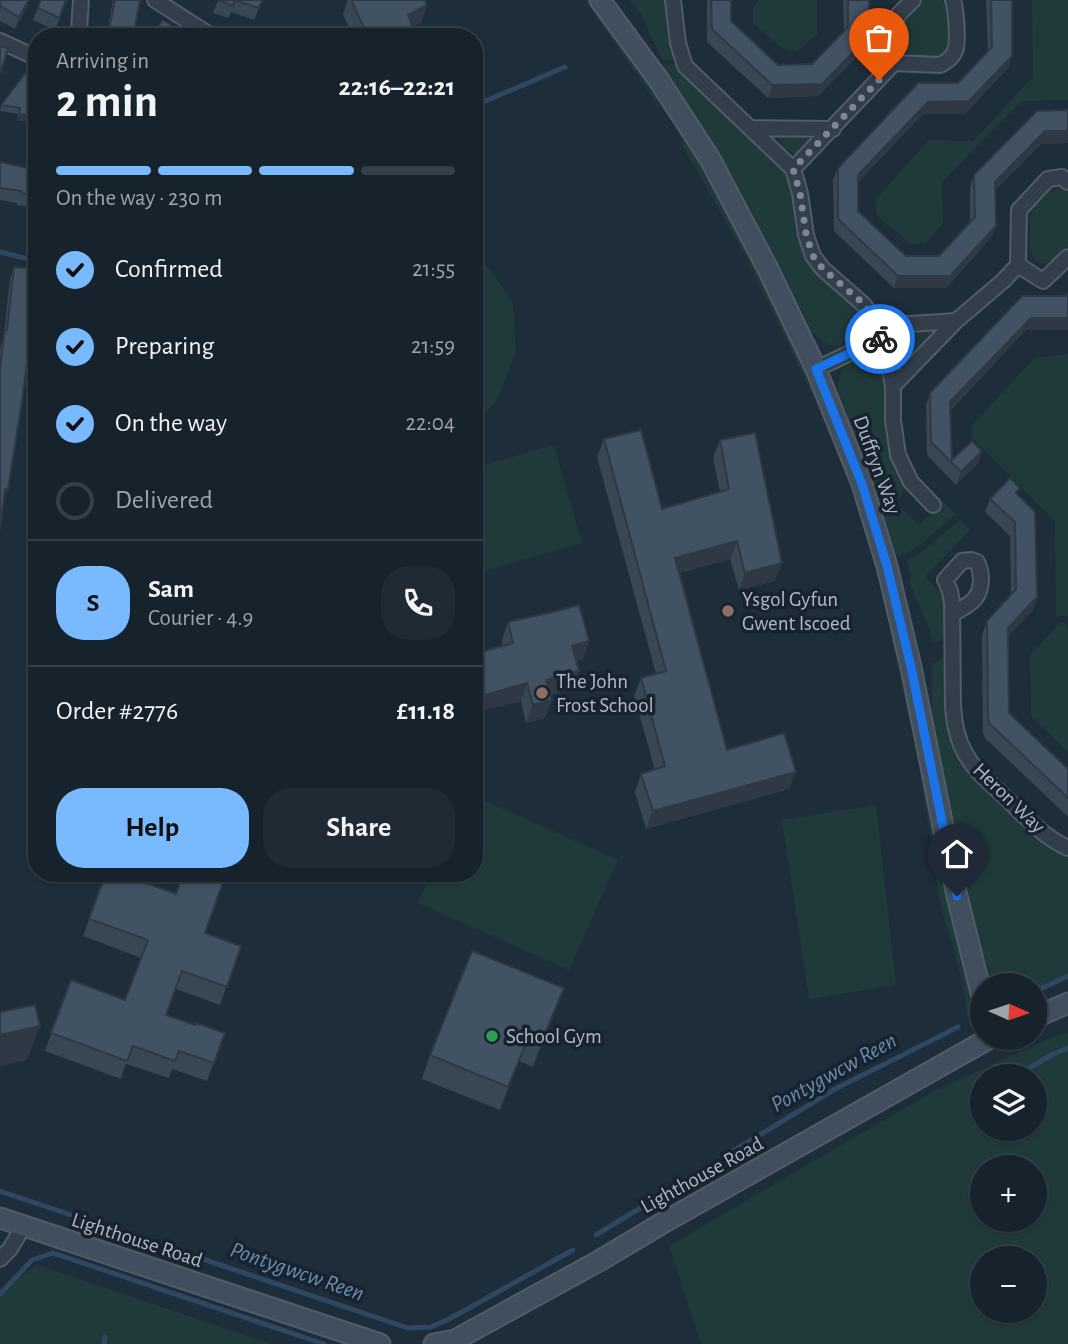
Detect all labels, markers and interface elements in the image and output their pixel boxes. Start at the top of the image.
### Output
pin [849,8,909,80]
icon: bag [860,19,898,57]
text: Arriving in [56,50,149,73]
text: 22:16–22:21 [339,74,455,100]
text: 2 min [56,79,158,125]
text: On the way · 230 m [56,187,222,210]
icon: check [56,251,94,289]
text: Confirmed [115,256,223,282]
text: 21:55 [412,258,455,281]
courier [845,304,915,374]
icon: bike [861,320,899,358]
icon: check [56,328,94,366]
text: Preparing [115,333,214,359]
text: 21:59 [411,335,455,358]
icon: check [56,405,94,443]
text: On the way [115,410,227,436]
text: 22:04 [406,412,455,435]
street label: Duffryn Way [850,413,905,517]
text: Delivered [115,487,213,513]
button: phone [381,566,455,640]
text: Sam [148,576,194,602]
place label: Ysgol Gyfun Gwent Iscoed [742,589,851,634]
text: S [87,590,99,616]
marker: Ysgol Gyfun Gwent Iscoed [720,603,736,619]
text: Courier · 4.9 [148,607,253,630]
place label: The John Frost School [556,671,654,716]
marker: The John Frost School [534,685,550,701]
text: Order #2776 [56,698,178,724]
text: £11.18 [397,698,455,724]
street label: Heron Way [969,759,1049,837]
button: Help [56,788,249,868]
button: Share [263,788,455,868]
pin [927,824,987,896]
icon: home [938,835,976,873]
north arrow [970,973,1046,1050]
map controls [970,973,1047,1323]
place label: School Gym [506,1026,602,1047]
marker: School Gym [484,1028,500,1044]
water label: Pontygwcw Reen [767,1029,901,1117]
button: layers [970,1064,1047,1141]
street label: Lighthouse Road [637,1133,767,1217]
button: + [970,1155,1047,1232]
street label: Lighthouse Road [69,1209,205,1271]
water label: Pontygwcw Reen [227,1238,367,1306]
button: − [970,1246,1047,1323]

